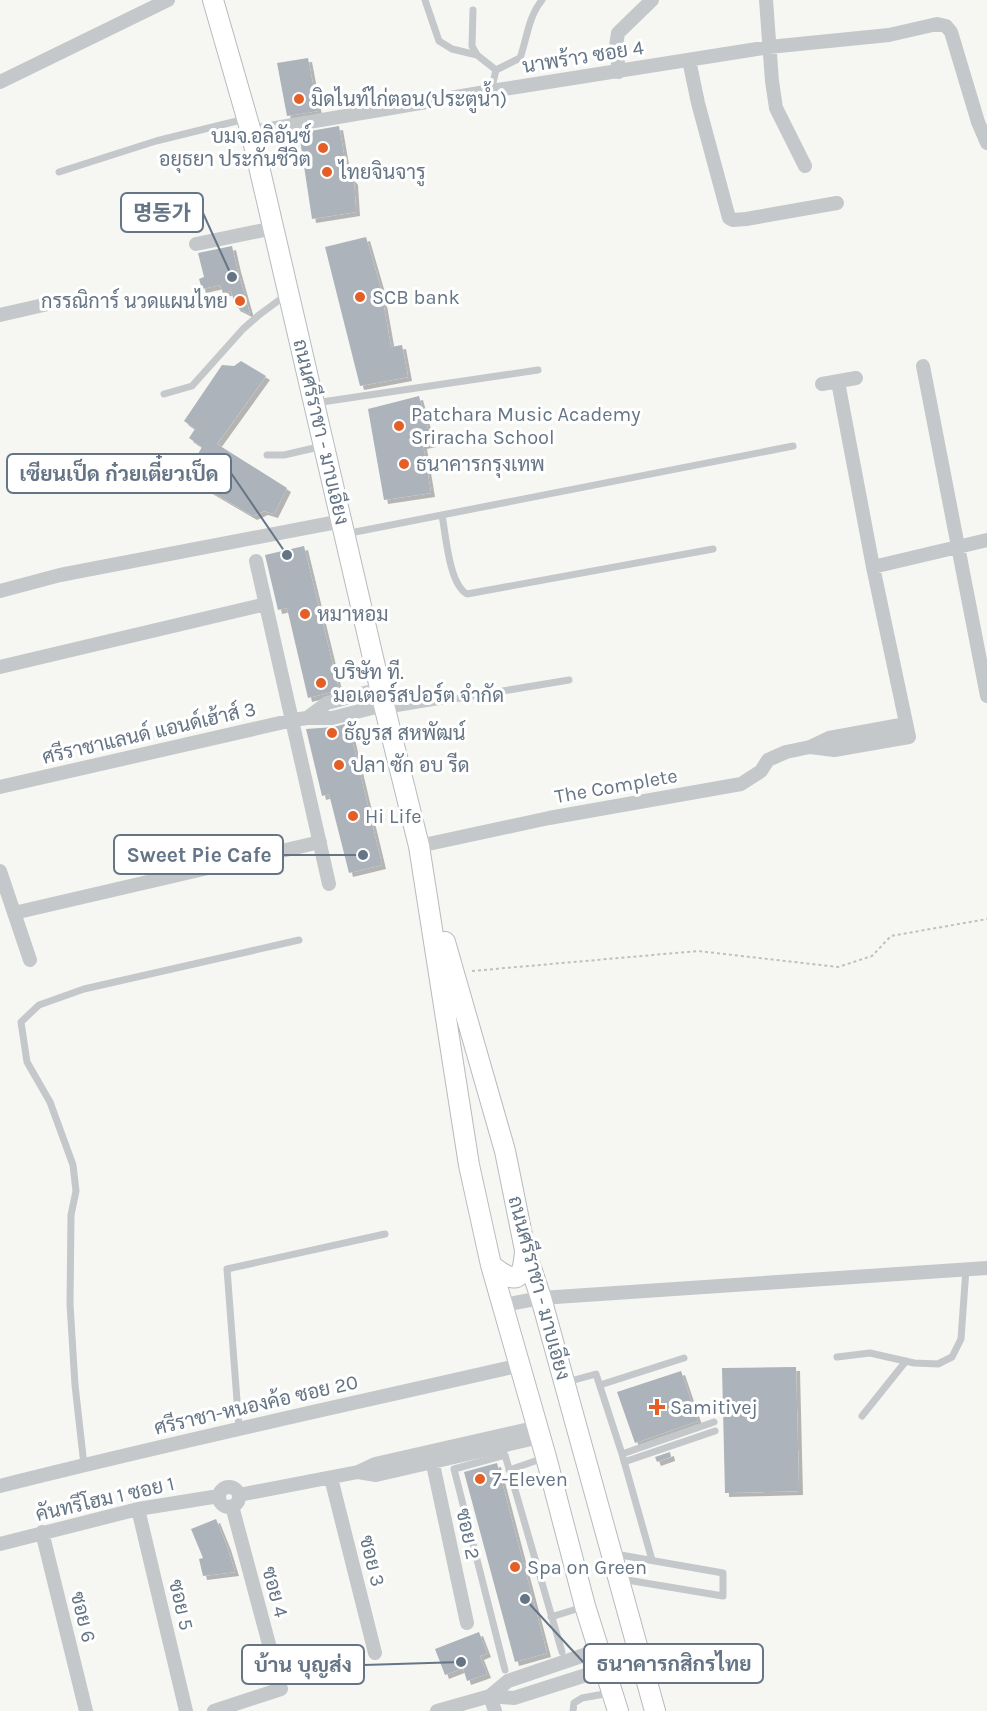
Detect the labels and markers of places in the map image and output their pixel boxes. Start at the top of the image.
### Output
place label: มิดไนท์ไก่ตอน(ประตูน้ำ) [311,81,507,114]
marker: มิดไนท์ไก่ตอน(ประตูน้ำ) [292,92,306,106]
place label: บมจ.อลิอันซ์ อยุธยา ประกันชีวิต [159,122,311,173]
marker: บมจ.อลิอันซ์ อยุธยา ประกันชีวิต [316,141,330,155]
place label: ไทยจินจารู [337,159,426,187]
marker: ไทยจินจารู [320,165,334,179]
callout: 명동가 [121,193,203,232]
place label: SCB bank [372,286,460,309]
place label: กรรณิการ์ นวดแผนไทย [41,287,228,313]
marker: SCB bank [353,290,367,304]
marker: กรรณิการ์ นวดแผนไทย [233,294,247,308]
place label: Patchara Music Academy Sriracha School [411,403,641,449]
marker: Patchara Music Academy Sriracha School [392,419,406,433]
place label: ธนาคารกรุงเทพ [416,453,545,478]
callout: เซียนเป็ด ก๋วยเตี๋ยวเป็ด [7,454,231,493]
marker: ธนาคารกรุงเทพ [397,457,411,471]
place label: หมาหอม [317,603,388,626]
marker: หมาหอม [298,607,312,621]
place label: บริษัท ที. มอเตอร์สปอร์ต จำกัด [333,659,504,707]
marker: บริษัท ที. มอเตอร์สปอร์ต จำกัด [314,676,328,690]
place label: ธัญรส สหพัฒน์ [344,719,466,745]
marker: ธัญรส สหพัฒน์ [325,726,339,740]
place label: ปลา ซัก อบ รีด [351,752,470,777]
marker: ปลา ซัก อบ รีด [332,758,346,772]
place label: Hi Life [365,805,422,828]
marker: Hi Life [346,809,360,823]
callout: Sweet Pie Cafe [114,835,283,874]
place label: Samitivej [670,1396,758,1419]
marker: Samitivej [648,1398,666,1416]
place label: 7-Eleven [492,1468,568,1491]
marker: 7-Eleven [473,1472,487,1486]
place label: Spa on Green [527,1556,647,1579]
marker: Spa on Green [508,1560,522,1574]
callout: ธนาคารกสิกรไทย [584,1644,763,1683]
callout: บ้าน บุญส่ง [242,1645,364,1684]

